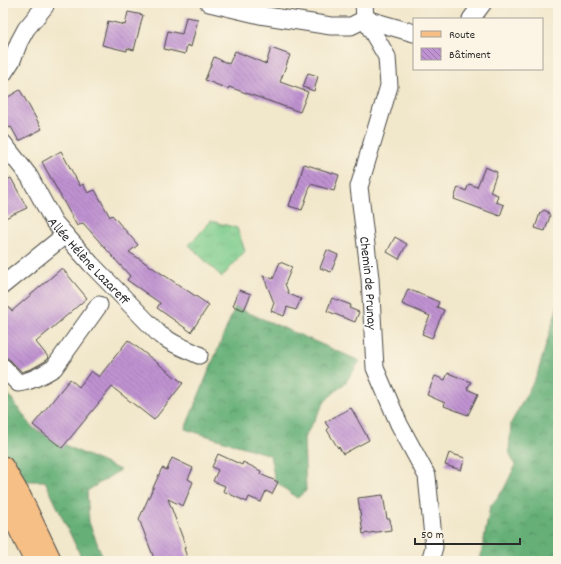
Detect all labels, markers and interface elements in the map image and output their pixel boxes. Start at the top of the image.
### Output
legend [413,18,543,70]
text: Route [449,27,475,44]
text: Bâtiment [449,47,491,64]
street label: Allée Hélène Lazareff [42,215,134,311]
street label: Chemin de Prunay [353,235,381,331]
scale bar [415,520,520,546]
text: 50 m [421,527,444,544]

